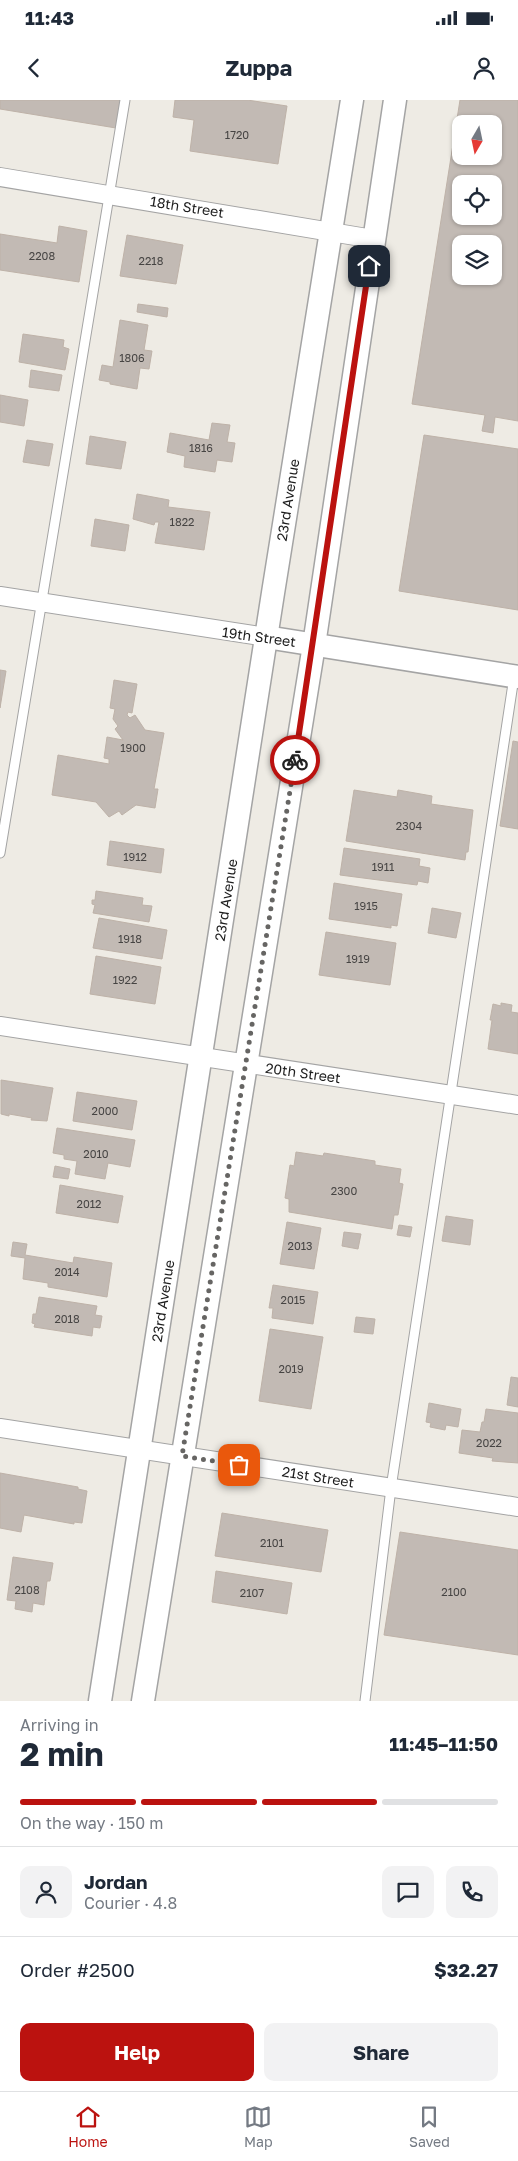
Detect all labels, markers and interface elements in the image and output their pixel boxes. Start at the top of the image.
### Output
text: 11:43 [25,6,74,29]
icon: back [20,54,48,82]
text: Zuppa [226,54,292,81]
icon: person [470,54,498,82]
north arrow [452,115,502,165]
map controls [452,115,502,285]
house number: 1720 [225,128,249,141]
button: locate [452,175,502,225]
street label: 18th Street [149,192,225,221]
button: layers [452,235,502,285]
pin [348,245,390,287]
house number: 2208 [29,249,55,262]
icon: home [355,252,383,280]
house number: 2218 [139,254,164,267]
house number: 1806 [119,351,145,364]
house number: 1816 [189,441,213,454]
street label: 23rd Avenue [273,458,302,542]
house number: 1822 [170,515,194,528]
street label: 19th Street [221,623,297,650]
courier [270,735,320,785]
house number: 1900 [120,741,146,754]
icon: bike [281,746,309,774]
house number: 2304 [396,819,422,832]
house number: 1912 [123,850,147,863]
street label: 23rd Avenue [211,858,240,942]
house number: 1911 [372,860,394,873]
house number: 1915 [354,899,378,912]
house number: 1918 [118,932,142,945]
house number: 1919 [346,952,370,965]
house number: 1922 [113,973,137,986]
street label: 20th Street [264,1059,342,1086]
house number: 2000 [92,1104,119,1117]
house number: 2010 [83,1147,109,1160]
house number: 2300 [331,1184,357,1197]
house number: 2012 [77,1197,101,1210]
house number: 2013 [288,1239,312,1252]
street label: 23rd Avenue [148,1259,177,1343]
house number: 2014 [54,1265,80,1278]
house number: 2015 [281,1293,305,1306]
house number: 2018 [54,1312,80,1325]
house number: 2019 [278,1362,304,1375]
house number: 2022 [476,1436,502,1449]
pin [218,1444,260,1486]
icon: bag [225,1451,253,1479]
street label: 21st Street [281,1462,355,1491]
house number: 2101 [260,1536,284,1549]
house number: 2108 [14,1583,40,1596]
house number: 2100 [441,1585,467,1598]
house number: 2107 [240,1586,264,1599]
text: Arriving in [20,1715,99,1735]
text: 11:45–11:50 [389,1732,498,1755]
text: 2 min [20,1735,104,1773]
text: On the way · 150 m [20,1813,163,1833]
button: person [20,1866,72,1918]
button: chat [382,1866,434,1918]
button: phone [446,1866,498,1918]
text: Jordan [84,1870,148,1893]
text: Courier · 4.8 [84,1893,177,1913]
text: Order #2500 [20,1958,135,1981]
text: $32.27 [434,1958,498,1981]
button: Help [20,2023,254,2081]
button: Share [264,2023,498,2081]
tab: Home [68,2103,108,2150]
tab: Map [244,2103,273,2150]
tab: Saved [409,2103,450,2150]

